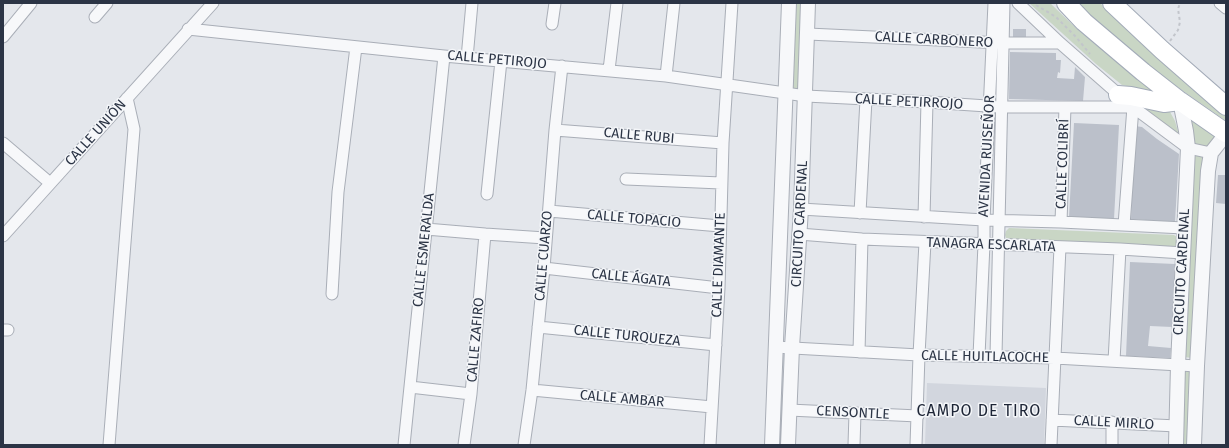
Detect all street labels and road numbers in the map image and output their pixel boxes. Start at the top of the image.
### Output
street label: CALLE CARBONERO [874,29,994,51]
street label: CALLE PETIROJO [447,47,547,73]
street label: CALLE PETIRROJO [854,91,964,113]
street label: AVENIDA RUISEÑOR [975,95,999,217]
street label: CALLE UNIÓN [62,96,130,170]
street label: CALLE COLIBRÍ [1053,119,1073,209]
street label: CALLE RUBI [603,125,675,147]
street label: CIRCUITO CARDENAL [788,160,812,288]
street label: CALLE ESMERALDA [410,192,438,308]
street label: CALLE TOPACIO [586,207,682,231]
street label: CIRCUITO CARDENAL [1170,208,1194,336]
street label: CALLE CUARZO [532,210,556,302]
street label: CALLE DIAMANTE [709,212,729,318]
street label: TANAGRA ESCARLATA [926,234,1056,256]
street label: CALLE ÁGATA [591,265,671,291]
street label: CALLE ZAFIRO [464,297,488,383]
street label: CALLE TURQUEZA [573,322,681,350]
street label: CALLE HUITLACOCHE [921,347,1049,367]
street label: CALLE AMBAR [579,387,665,411]
street label: CENSONTLE [816,403,890,423]
street label: CALLE MIRLO [1073,413,1155,433]

